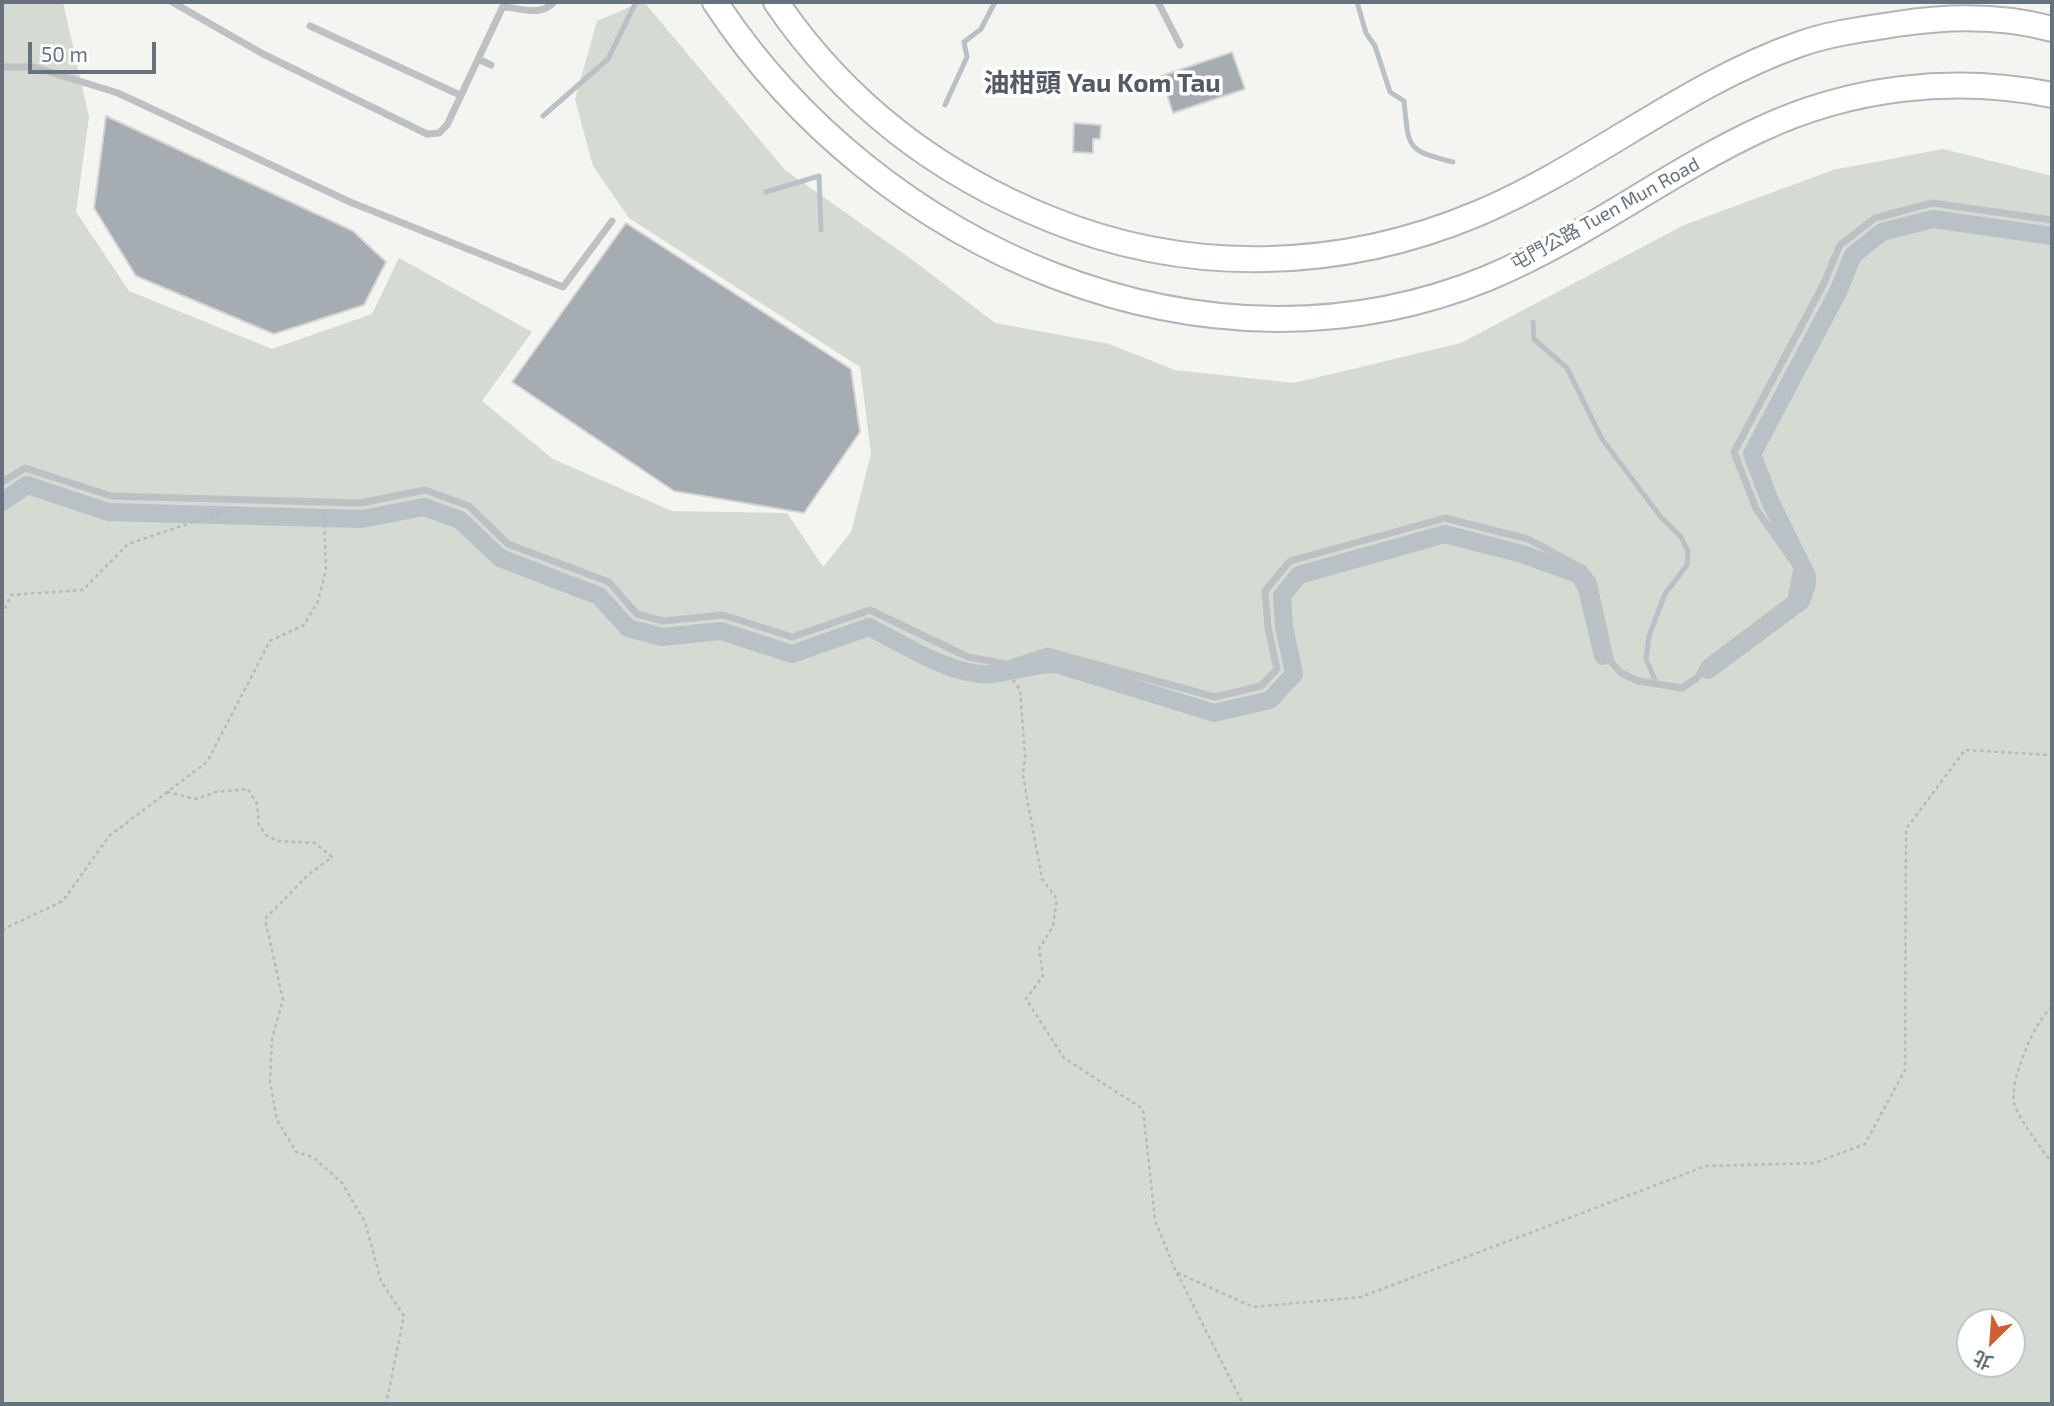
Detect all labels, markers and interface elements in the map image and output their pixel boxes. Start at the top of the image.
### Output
scale bar [32,28,159,72]
text: 50 m [41,41,88,66]
district label: 油柑頭 Yau Kom Tau [983,67,1221,99]
street label: 屯門公路 Tuen Mun Road [1507,153,1703,275]
north arrow [1956,1308,2026,1378]
text: 北 [1969,1346,1996,1375]

